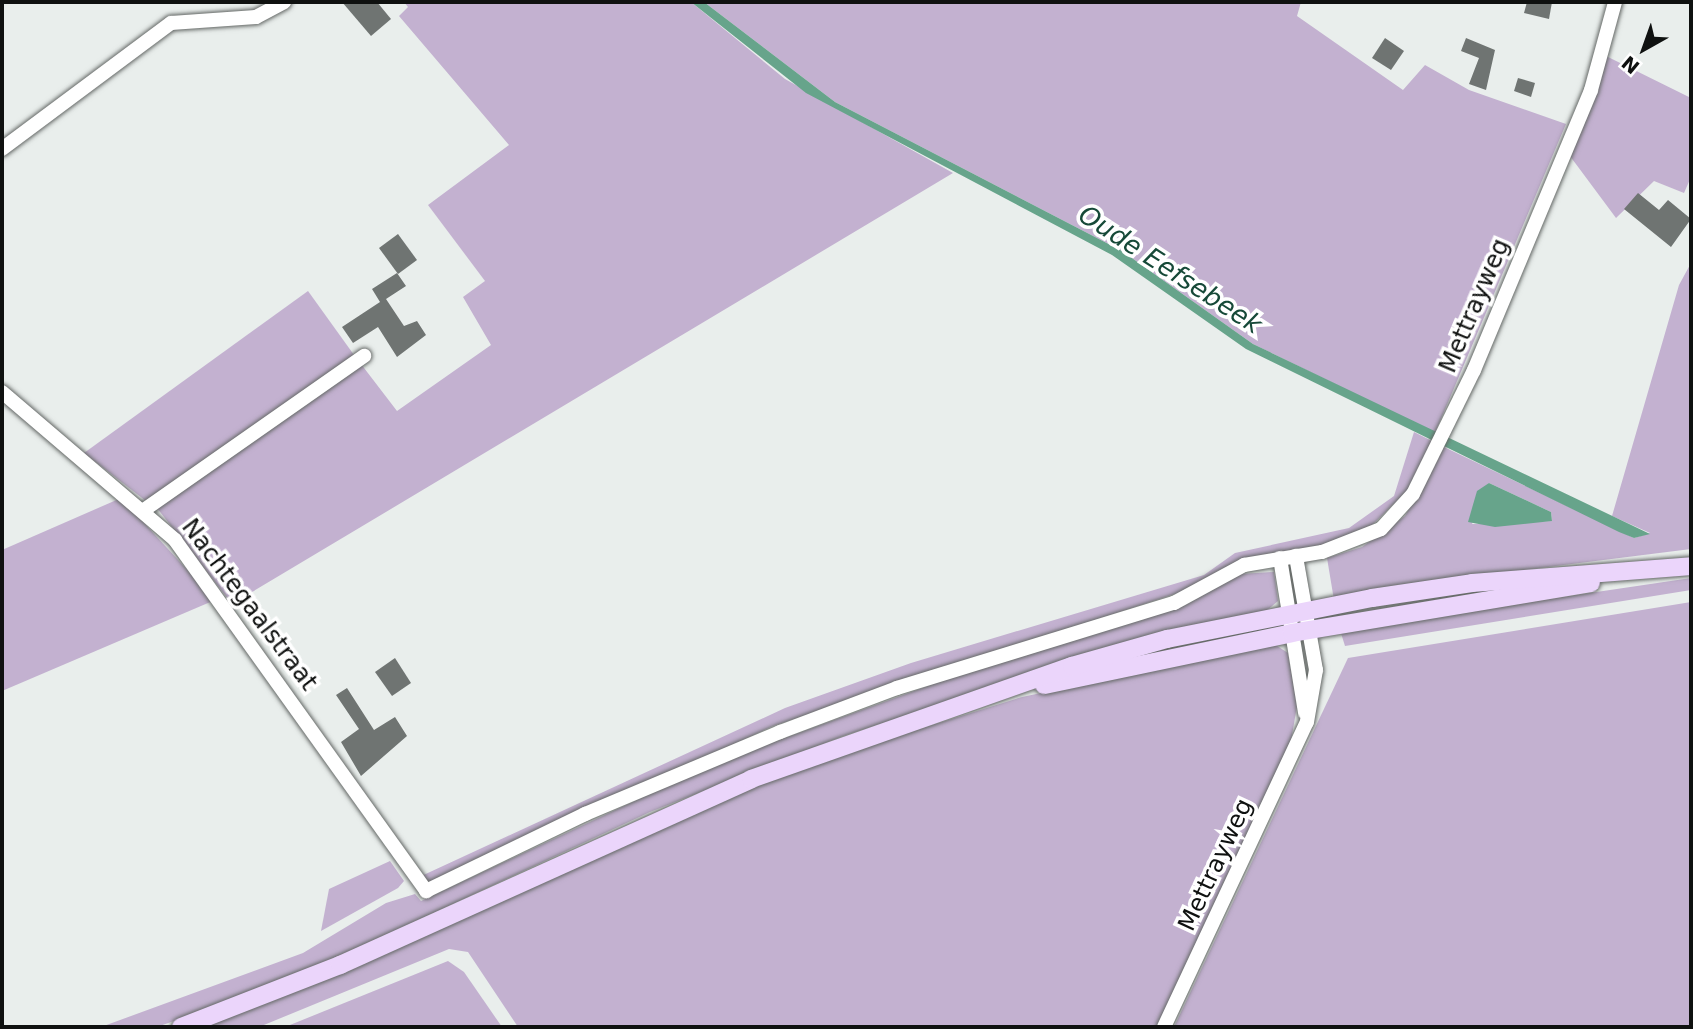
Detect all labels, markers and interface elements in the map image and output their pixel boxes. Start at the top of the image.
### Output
north arrow [1609,14,1679,84]
text: N [1617,52,1644,79]
water label: Oude Eefsebeek [1072,199,1268,341]
street label: Mettrayweg [1434,235,1516,377]
street label: Nachtegaalstraat [175,514,323,696]
street label: Mettrayweg [1173,794,1259,936]

